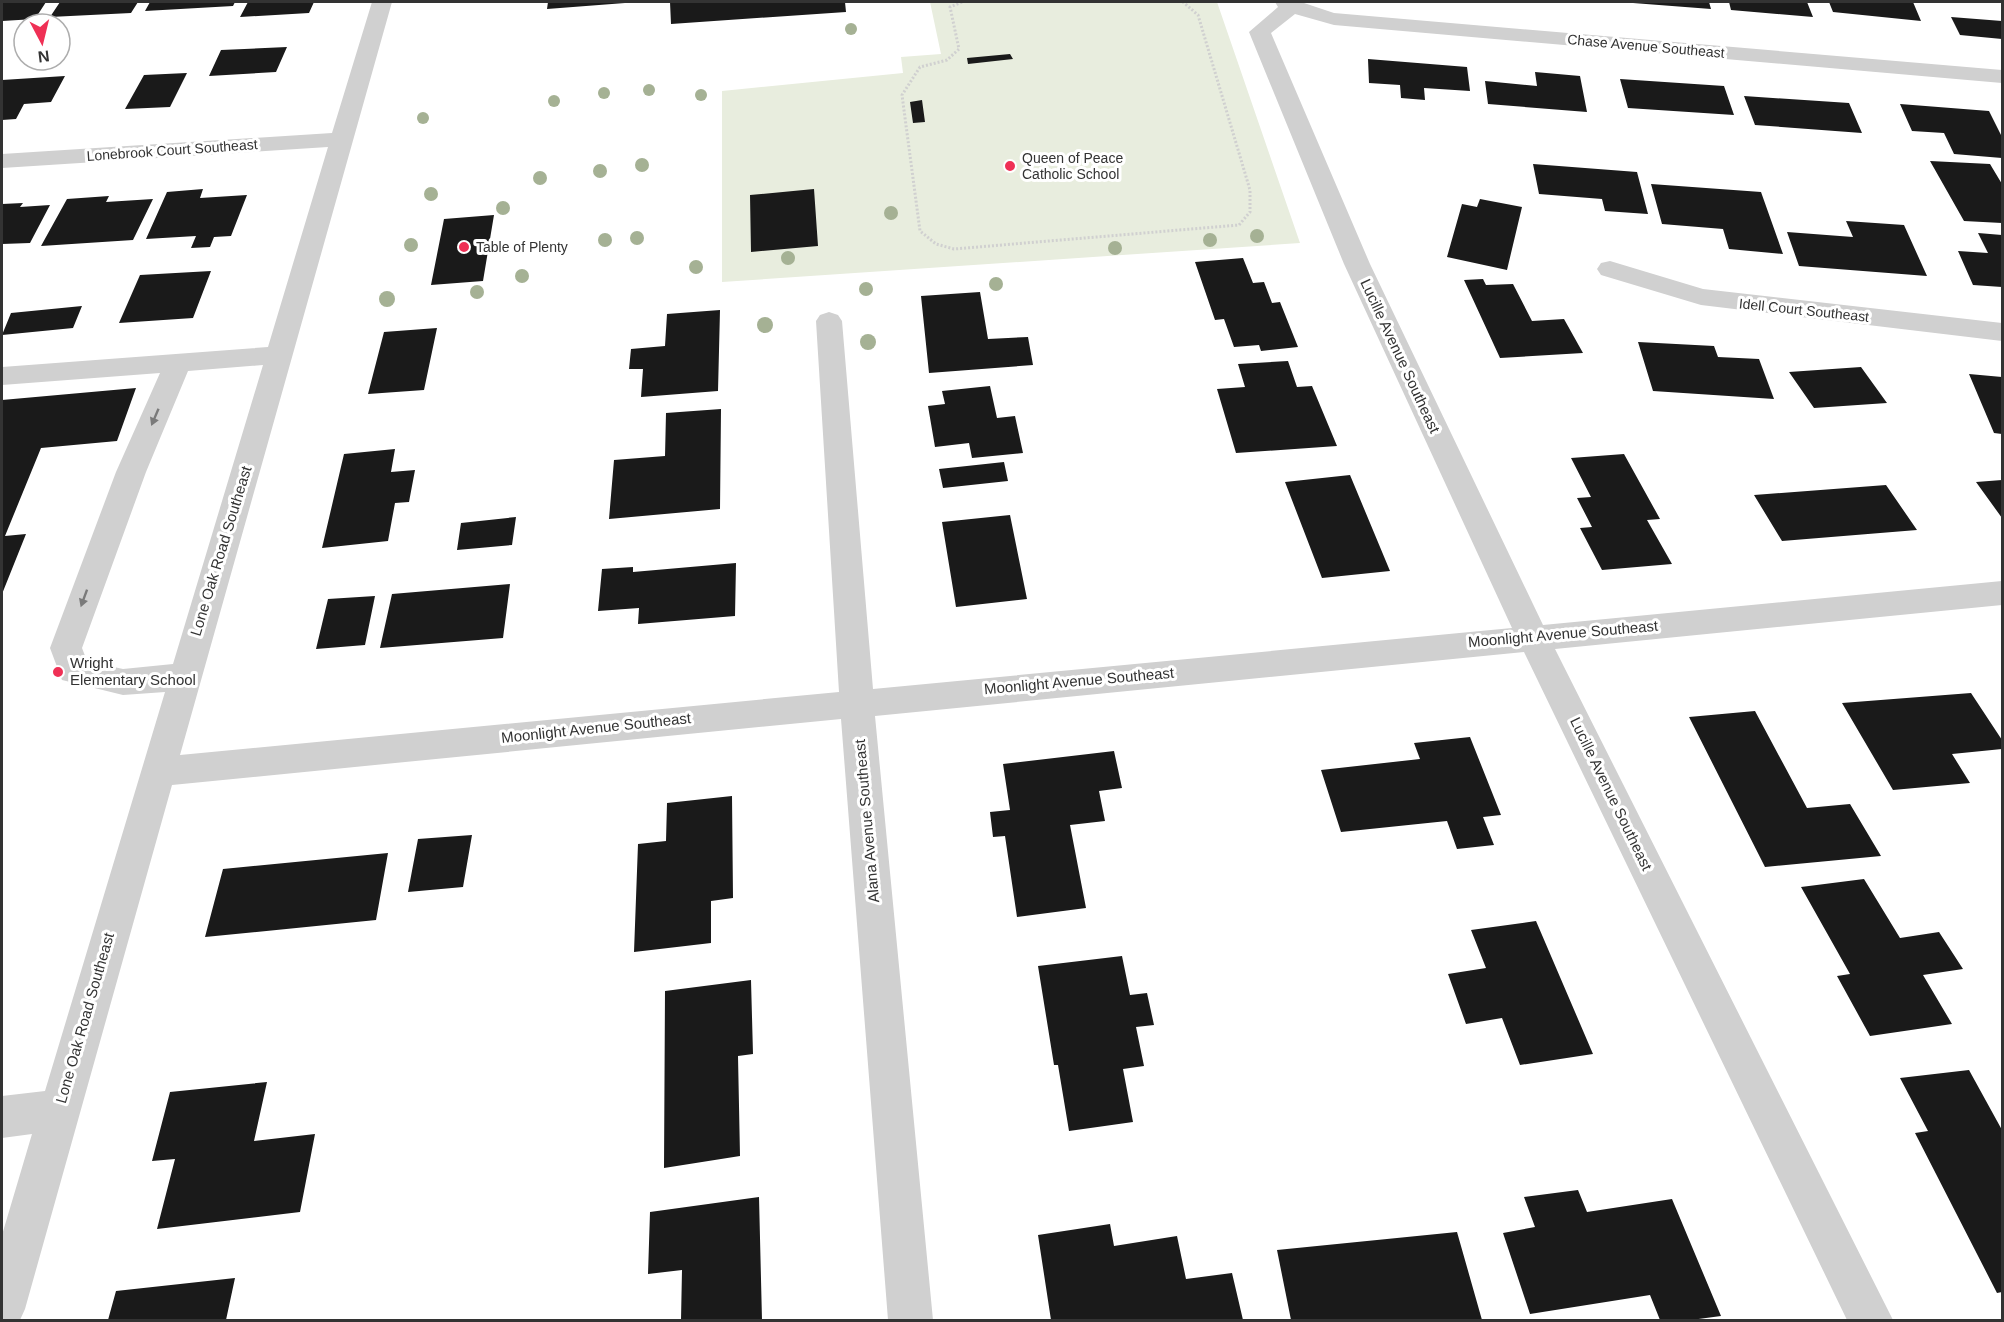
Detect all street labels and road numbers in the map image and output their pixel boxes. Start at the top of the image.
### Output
street label: Chase Avenue Southeast [1567,31,1725,61]
street label: Lonebrook Court Southeast [86,136,258,164]
street label: Lucille Avenue Southeast [1357,276,1444,436]
street label: Idell Court Southeast [1738,295,1870,325]
street label: Lone Oak Road Southeast [187,463,255,638]
street label: Moonlight Avenue Southeast [1467,617,1660,650]
street label: Moonlight Avenue Southeast [983,664,1176,697]
street label: Moonlight Avenue Southeast [500,709,692,746]
street label: Lucille Avenue Southeast [1567,714,1656,874]
street label: Alana Avenue Southeast [851,738,882,903]
street label: Lone Oak Road Southeast [52,930,117,1105]

